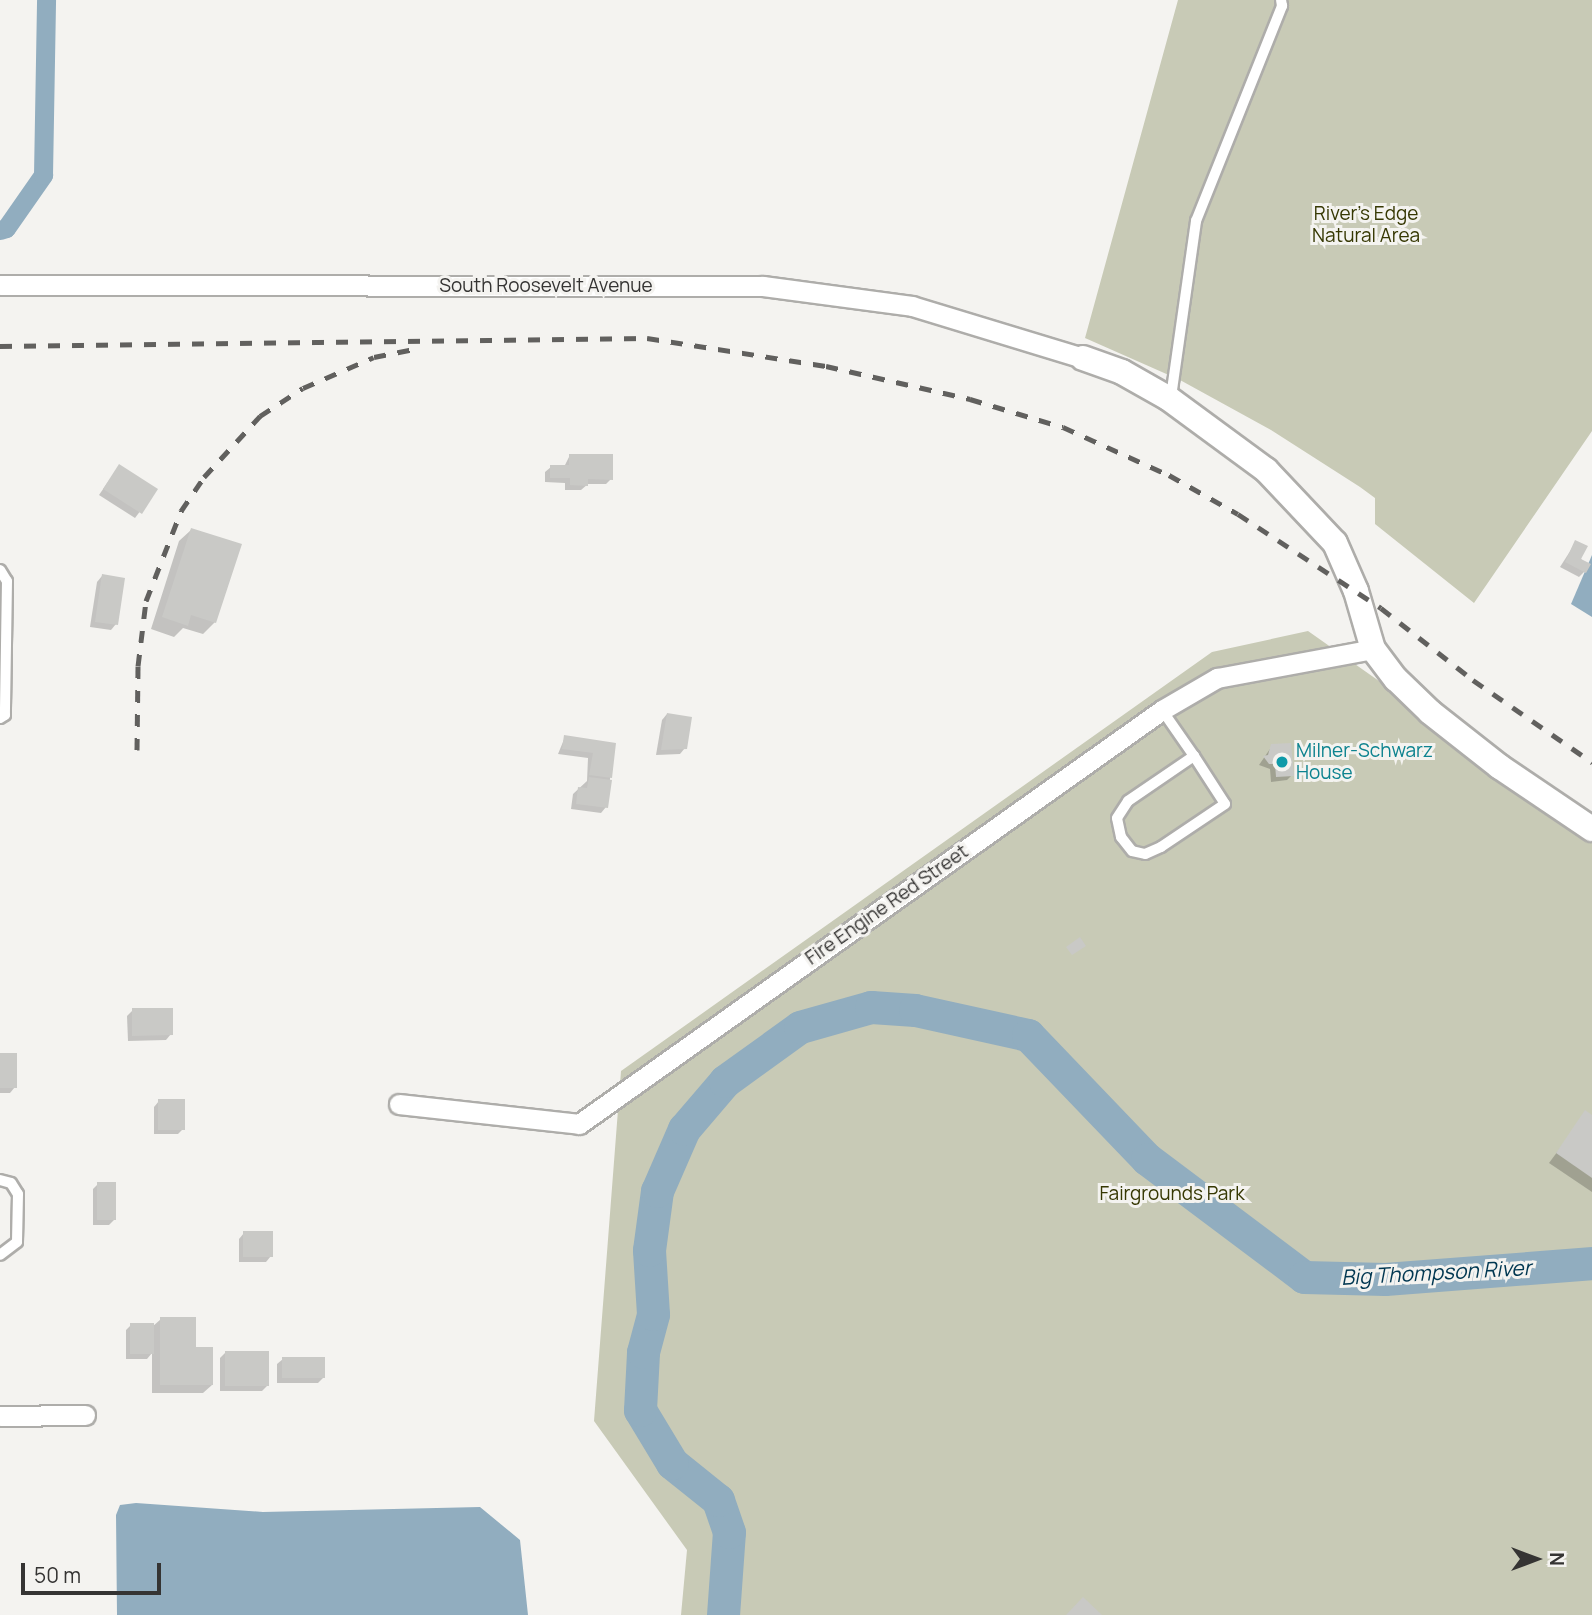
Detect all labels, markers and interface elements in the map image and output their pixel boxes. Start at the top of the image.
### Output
park label: River's Edge Natural Area [1312,203,1420,247]
street label: South Roosevelt Avenue [439,275,653,297]
place label: Milner-Schwarz House [1296,740,1433,784]
marker: Milner-Schwarz House [1274,754,1290,770]
street label: Fire Engine Red Street [801,840,973,970]
park label: Fairgrounds Park [1099,1183,1245,1205]
water label: Big Thompson River [1340,1254,1532,1290]
north arrow [1501,1524,1571,1594]
scale bar [24,1548,164,1592]
text: N [1544,1552,1570,1566]
text: 50 m [34,1561,81,1589]

